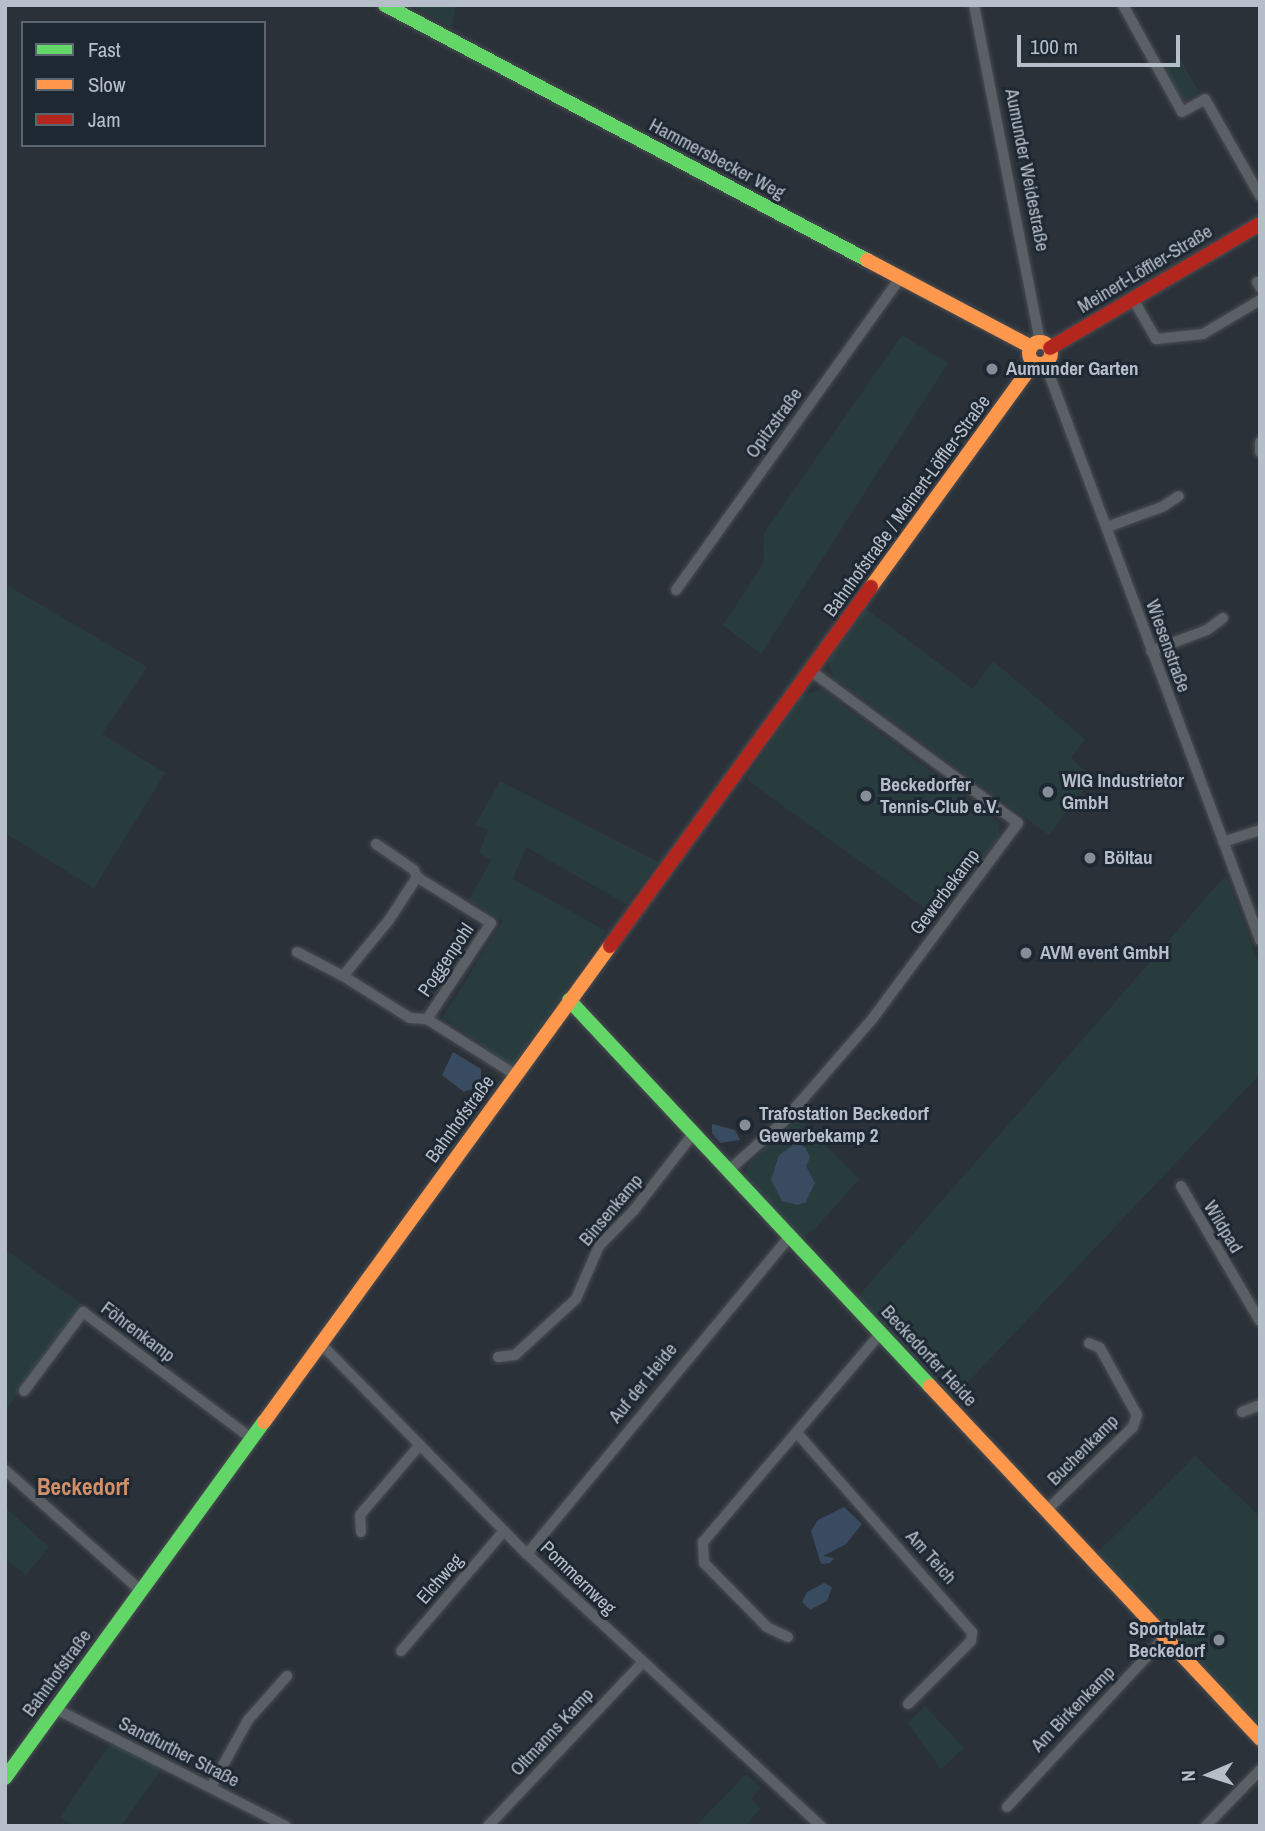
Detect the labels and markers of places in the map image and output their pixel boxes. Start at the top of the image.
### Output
place label: Aumunder Garten [1006,358,1138,380]
marker: Aumunder Garten [984,361,1000,377]
place label: WIG Industrietor GmbH [1062,770,1184,814]
place label: Beckedorfer Tennis-Club e.V. [880,774,1000,818]
marker: WIG Industrietor GmbH [1040,784,1056,800]
marker: Beckedorfer Tennis-Club e.V. [858,788,874,804]
place label: Böltau [1104,847,1152,869]
marker: Böltau [1082,850,1098,866]
place label: AVM event GmbH [1040,942,1170,964]
marker: AVM event GmbH [1018,945,1034,961]
place label: Trafostation Beckedorf Gewerbekamp 2 [759,1103,929,1147]
marker: Trafostation Beckedorf Gewerbekamp 2 [737,1117,753,1133]
place label: Sportplatz Beckedorf [1129,1618,1205,1662]
marker: Sportplatz Beckedorf [1211,1632,1227,1648]

